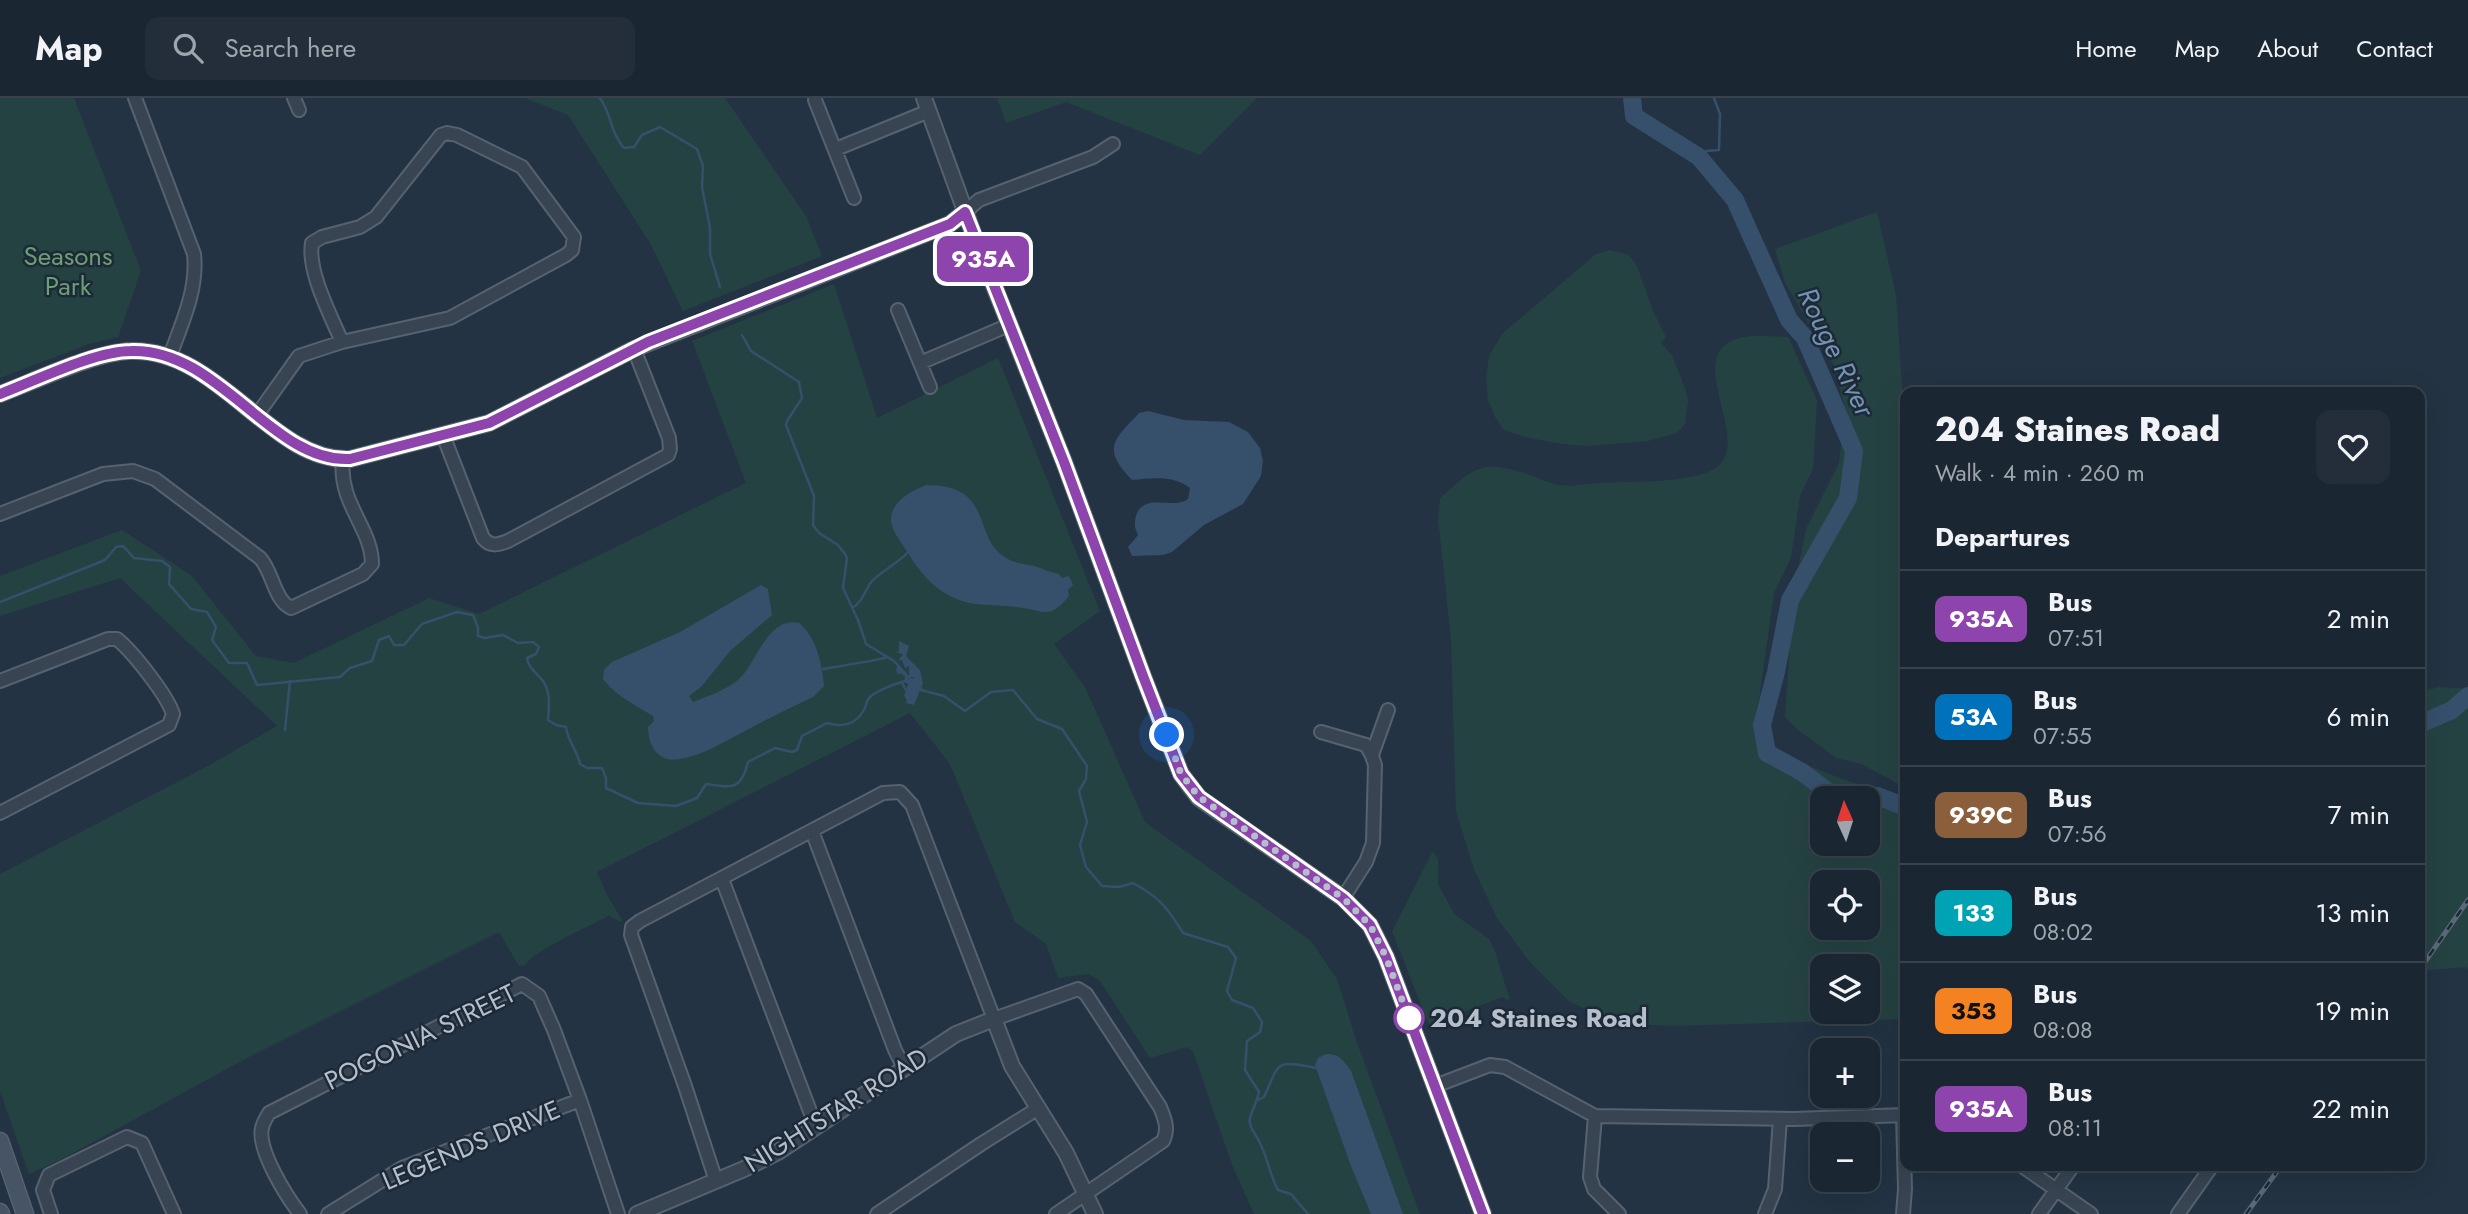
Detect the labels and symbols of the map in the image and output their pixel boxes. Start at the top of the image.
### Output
line badge: 935A [934,236,1032,282]
park label: Seasons Park [24,237,112,305]
water label: Rouge River [1787,280,1886,425]
your location [1149,717,1184,752]
north arrow [1810,786,1880,856]
street label: POGONIA STREET [318,974,522,1100]
place label: 204 Staines Road [1430,999,1648,1037]
marker: 204 Staines Road [1394,1003,1424,1033]
street label: NIGHTSTAR ROAD [737,1038,935,1182]
street label: LEGENDS DRIVE [376,1090,566,1200]

